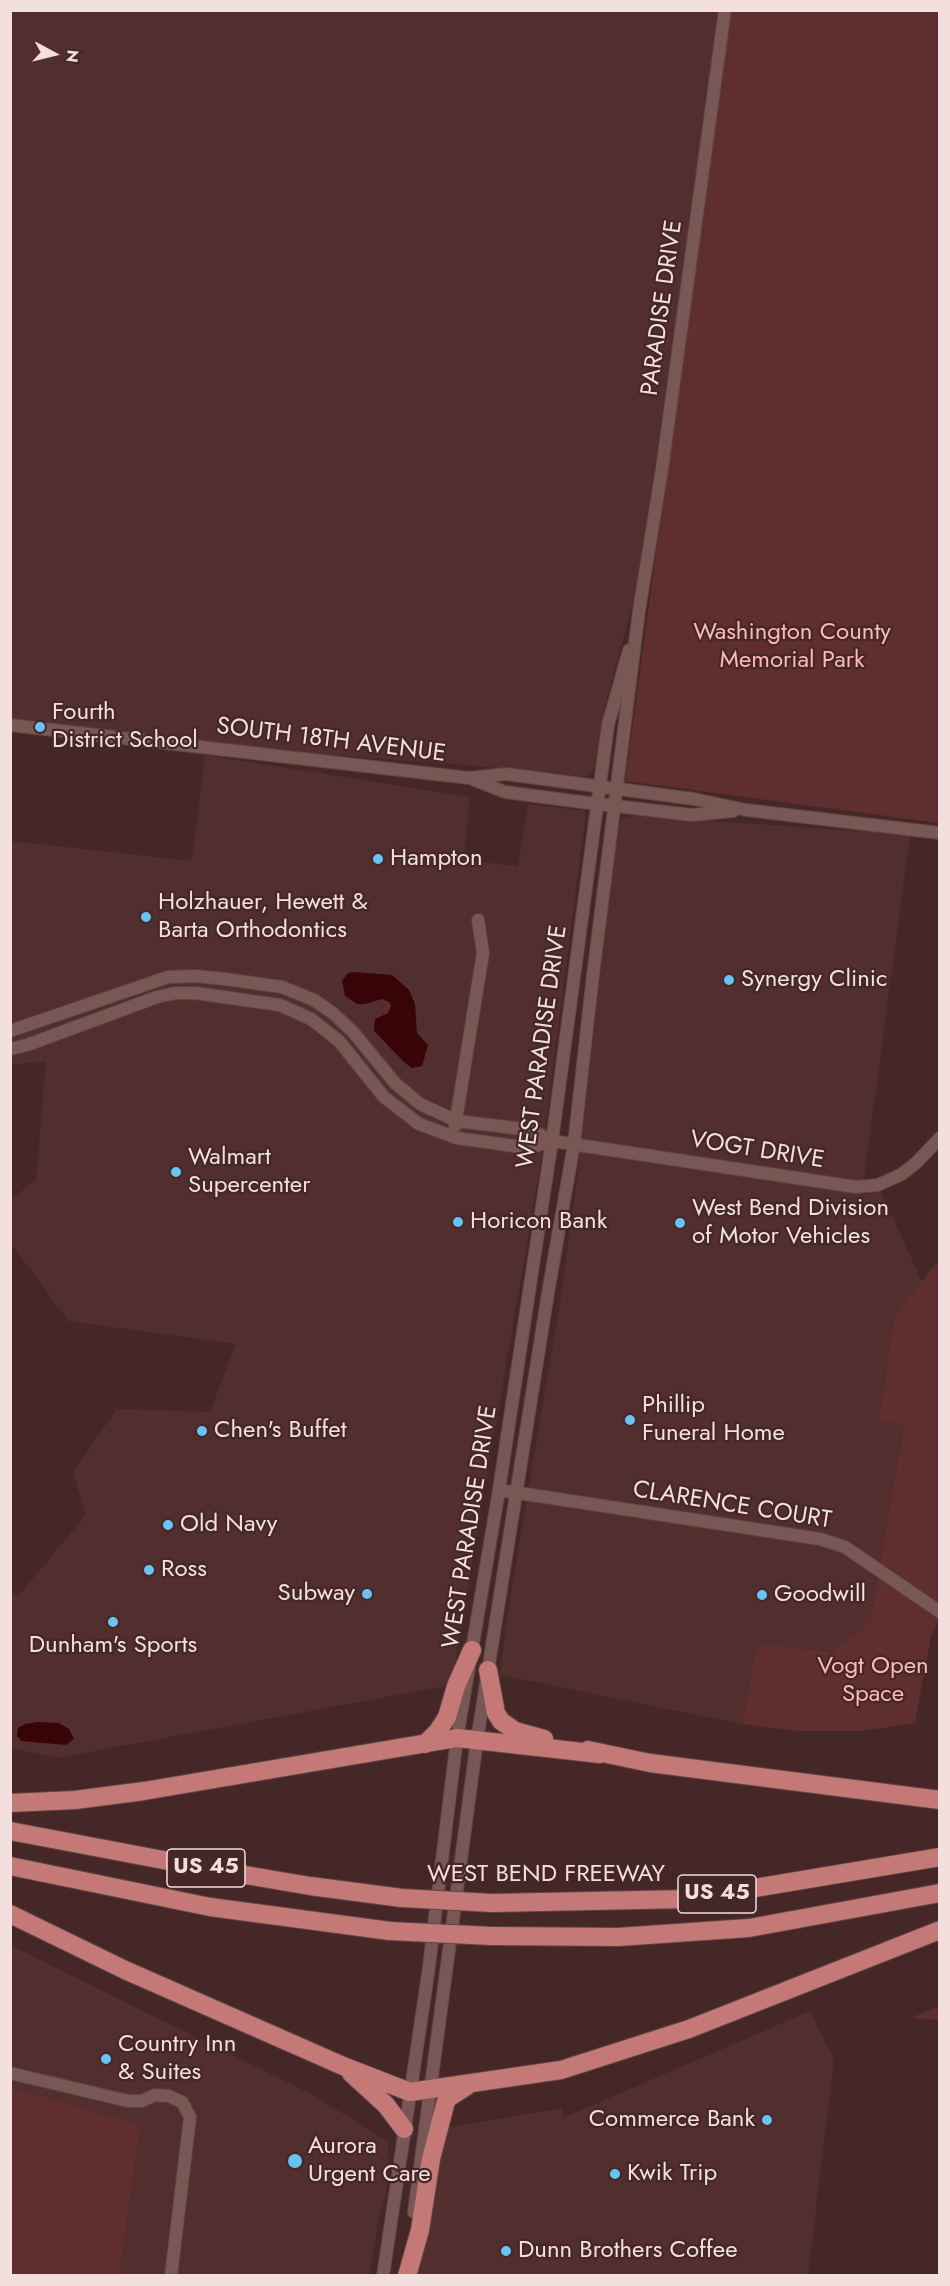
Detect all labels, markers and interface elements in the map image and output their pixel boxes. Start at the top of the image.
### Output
north arrow [24,24,84,84]
text: N [60,49,85,64]
street label: PARADISE DRIVE [636,218,690,398]
park label: Washington County Memorial Park [693,619,891,675]
place label: Fourth District School [52,699,198,755]
street label: SOUTH 18TH AVENUE [215,713,447,769]
marker: Fourth District School [33,720,47,734]
place label: Hampton [390,845,483,873]
marker: Hampton [371,852,385,866]
place label: Holzhauer, Hewett & Barta Orthodontics [158,889,368,945]
marker: Holzhauer, Hewett & Barta Orthodontics [139,910,153,924]
street label: WEST PARADISE DRIVE [512,923,574,1171]
place label: Synergy Clinic [741,966,887,994]
marker: Synergy Clinic [722,973,736,987]
street label: VOGT DRIVE [688,1126,826,1176]
place label: Walmart Supercenter [188,1144,310,1200]
marker: Walmart Supercenter [169,1165,183,1179]
place label: West Bend Division of Motor Vehicles [692,1195,889,1251]
place label: Horicon Bank [470,1208,607,1236]
marker: Horicon Bank [451,1215,465,1229]
marker: West Bend Division of Motor Vehicles [673,1216,687,1230]
place label: Phillip Funeral Home [642,1392,785,1448]
street label: WEST PARADISE DRIVE [438,1404,504,1650]
marker: Phillip Funeral Home [623,1413,637,1427]
place label: Chen's Buffet [214,1417,346,1445]
marker: Chen's Buffet [195,1424,209,1438]
street label: CLARENCE COURT [631,1476,833,1536]
place label: Old Navy [180,1511,277,1539]
marker: Old Navy [161,1518,175,1532]
place label: Ross [161,1556,207,1584]
marker: Ross [142,1563,156,1577]
place label: Subway [278,1580,355,1608]
place label: Goodwill [774,1581,866,1609]
marker: Subway [360,1587,374,1601]
marker: Goodwill [755,1588,769,1602]
marker: Dunham's Sports [106,1615,120,1629]
place label: Dunham's Sports [29,1632,197,1660]
park label: Vogt Open Space [817,1653,929,1709]
road number: US 45 [167,1849,245,1887]
street label: WEST BEND FREEWAY [427,1861,665,1889]
road number: US 45 [678,1875,756,1913]
place label: Country Inn & Suites [118,2031,236,2087]
marker: Country Inn & Suites [99,2052,113,2066]
place label: Commerce Bank [589,2106,755,2134]
marker: Commerce Bank [760,2113,774,2127]
place label: Aurora Urgent Care [308,2133,431,2189]
marker: Aurora Urgent Care [286,2152,304,2170]
place label: Kwik Trip [627,2160,717,2188]
marker: Kwik Trip [608,2167,622,2181]
place label: Dunn Brothers Coffee [518,2237,738,2265]
marker: Dunn Brothers Coffee [499,2244,513,2258]

